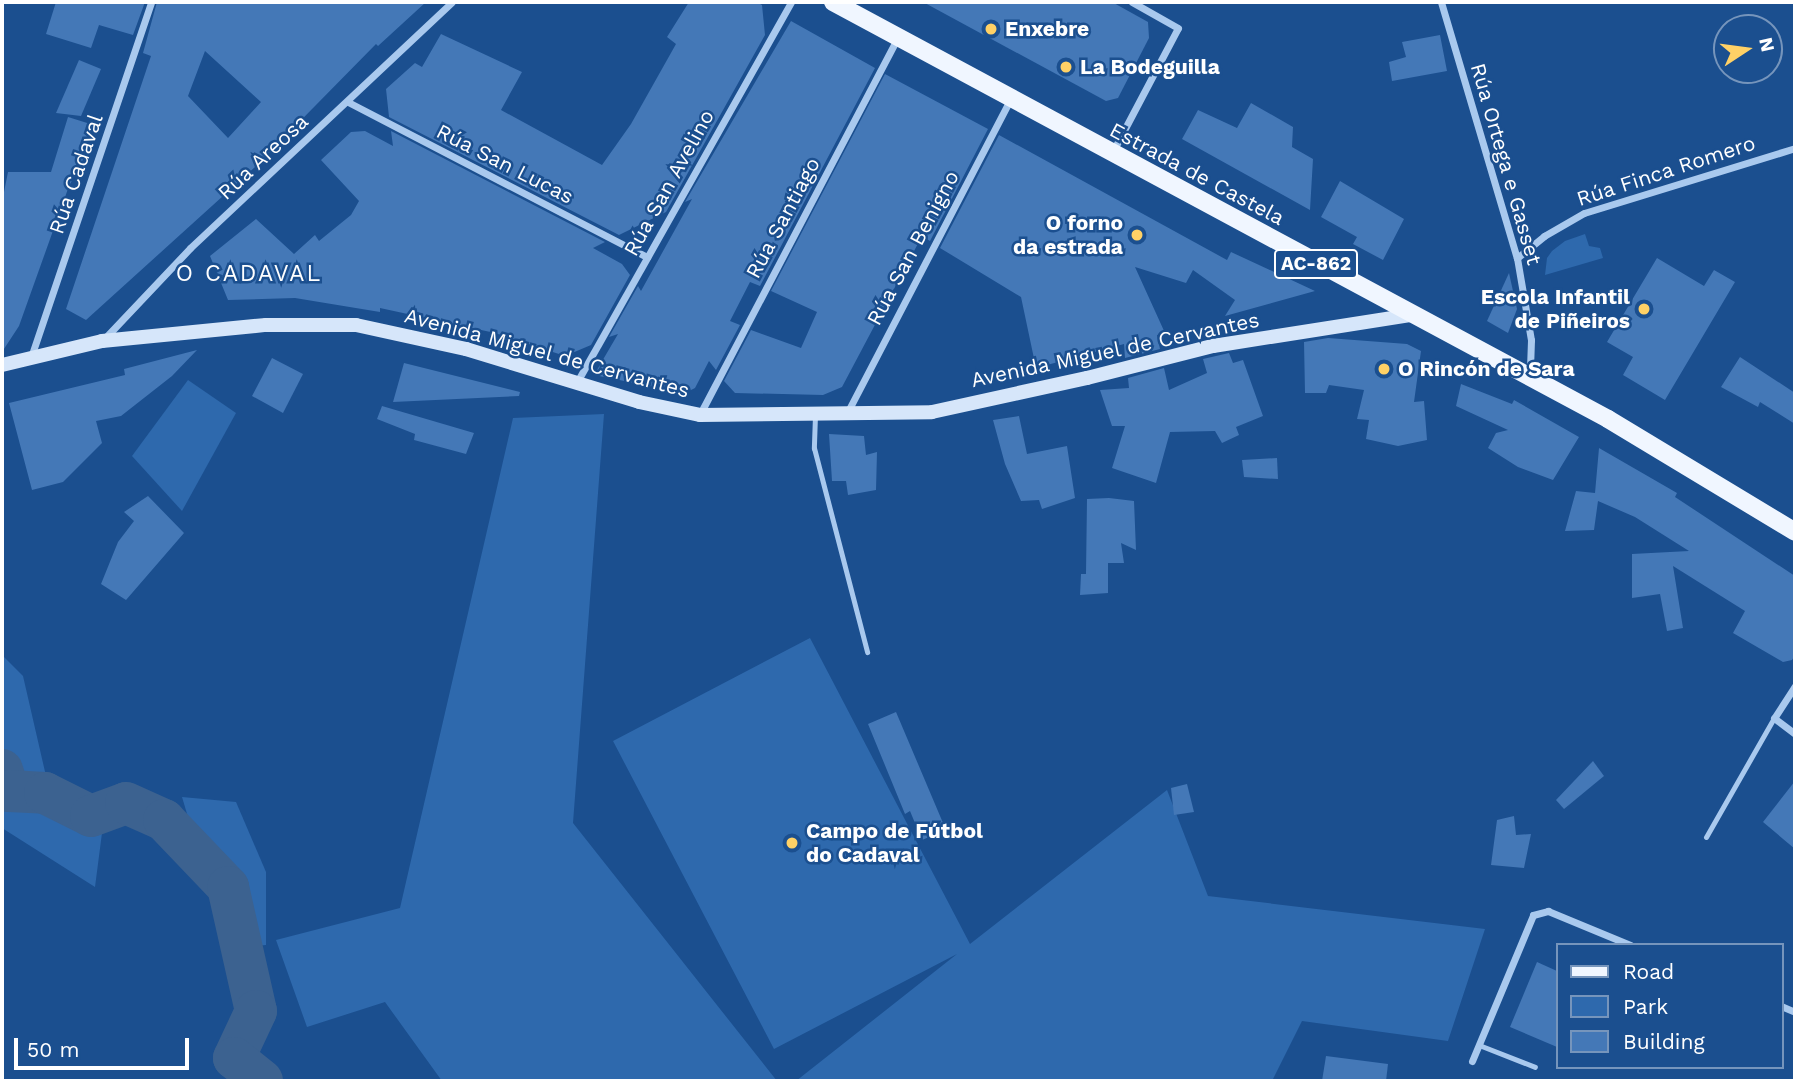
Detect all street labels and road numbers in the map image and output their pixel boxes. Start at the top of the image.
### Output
street label: Rúa Ortega e Gasset [1465,60,1547,268]
street label: Rúa San Avelino [618,105,720,261]
street label: Rúa Areosa [212,108,314,206]
street label: Rúa Cadaval [44,110,108,238]
street label: Estrada de Castela [1105,117,1289,231]
street label: Rúa San Lucas [432,118,578,210]
street label: Rúa Finca Romero [1573,130,1759,212]
street label: Rúa Santiago [740,153,826,283]
street label: Rúa San Benigno [861,166,965,330]
road number: AC-862 [1272,248,1360,280]
street label: Avenida Miguel de Cervantes [401,303,693,403]
street label: Avenida Miguel de Cervantes [968,307,1262,393]

